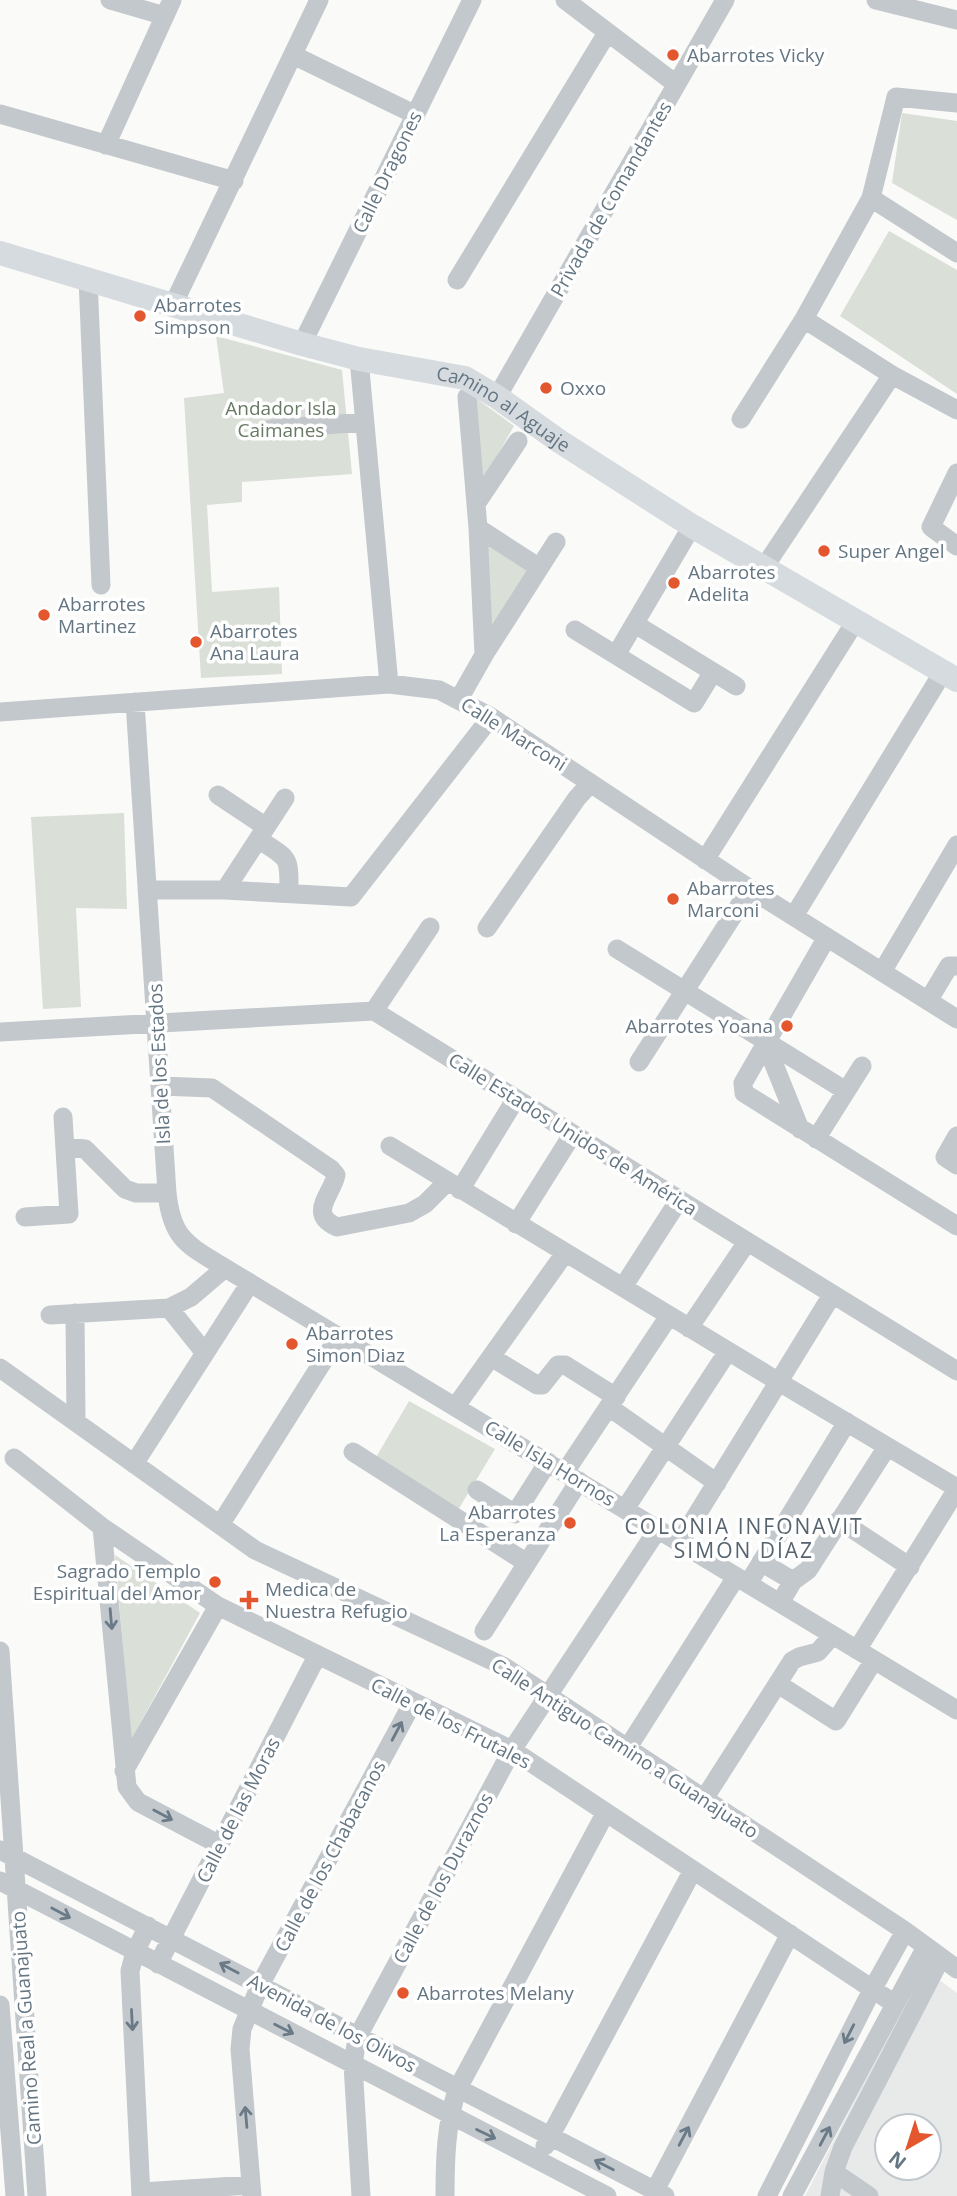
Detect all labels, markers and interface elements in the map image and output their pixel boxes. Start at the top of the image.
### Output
place label: Abarrotes Vicky [687,42,825,68]
marker: Abarrotes Vicky [665,47,681,63]
street label: Privada de Comandantes [544,96,678,302]
street label: Calle Dragones [346,107,428,237]
place label: Abarrotes Simpson [154,292,242,340]
marker: Abarrotes Simpson [132,308,148,324]
street label: Camino al Aguaje [434,360,576,458]
place label: Oxxo [560,375,606,401]
marker: Oxxo [538,380,554,396]
park label: Andador Isla Caimanes [225,395,337,443]
place label: Super Angel [838,538,945,564]
marker: Super Angel [816,543,832,559]
place label: Abarrotes Adelita [688,559,776,607]
marker: Abarrotes Adelita [666,575,682,591]
place label: Abarrotes Martinez [58,591,146,639]
marker: Abarrotes Martinez [36,607,52,623]
place label: Abarrotes Ana Laura [210,618,300,666]
marker: Abarrotes Ana Laura [188,634,204,650]
street label: Calle Marconi [456,691,572,777]
place label: Abarrotes Marconi [687,875,775,923]
marker: Abarrotes Marconi [665,891,681,907]
street label: Isla de los Estados [142,983,176,1145]
place label: Abarrotes Yoana [626,1013,773,1039]
marker: Abarrotes Yoana [779,1018,795,1034]
street label: Calle Estados Unidos de América [444,1046,702,1222]
place label: Abarrotes Simon Diaz [306,1320,405,1368]
marker: Abarrotes Simon Diaz [284,1336,300,1352]
street label: Calle Isla Hornos [480,1414,620,1512]
place label: Abarrotes La Esperanza [439,1499,556,1547]
district label: COLONIA INFONAVIT SIMÓN DÍAZ [624,1512,864,1564]
marker: Abarrotes La Esperanza [562,1515,578,1531]
place label: Sagrado Templo Espiritual del Amor [33,1558,201,1606]
marker: Sagrado Templo Espiritual del Amor [207,1574,223,1590]
place label: Medica de Nuestra Refugio [265,1576,408,1624]
marker: Medica de Nuestra Refugio [239,1590,259,1610]
one-way arrow [105,1607,118,1630]
street label: Calle Antiguo Camino a Guanajuato [487,1652,763,1844]
street label: Calle de los Frutales [367,1671,535,1775]
one-way arrow [391,1721,404,1742]
street label: Calle de las Moras [190,1733,286,1887]
street label: Calle de los Chabacanos [268,1756,392,1956]
street label: Calle de los Duraznos [387,1788,499,1968]
one-way arrow [152,1809,173,1823]
one-way arrow [50,1906,70,1920]
street label: Camino Real a Guanajuato [5,1910,47,2146]
one-way arrow [219,1961,240,1975]
street label: Avenida de los Olivos [243,1967,421,2079]
place label: Abarrotes Melany [417,1980,574,2006]
marker: Abarrotes Melany [395,1985,411,2001]
one-way arrow [126,2008,139,2031]
one-way arrow [273,2023,294,2037]
one-way arrow [842,2024,856,2044]
one-way arrow [239,2107,252,2129]
north arrow [873,2112,943,2182]
one-way arrow [677,2126,691,2147]
one-way arrow [818,2126,832,2147]
one-way arrow [475,2127,496,2141]
text: N [883,2145,911,2175]
one-way arrow [594,2157,615,2171]

